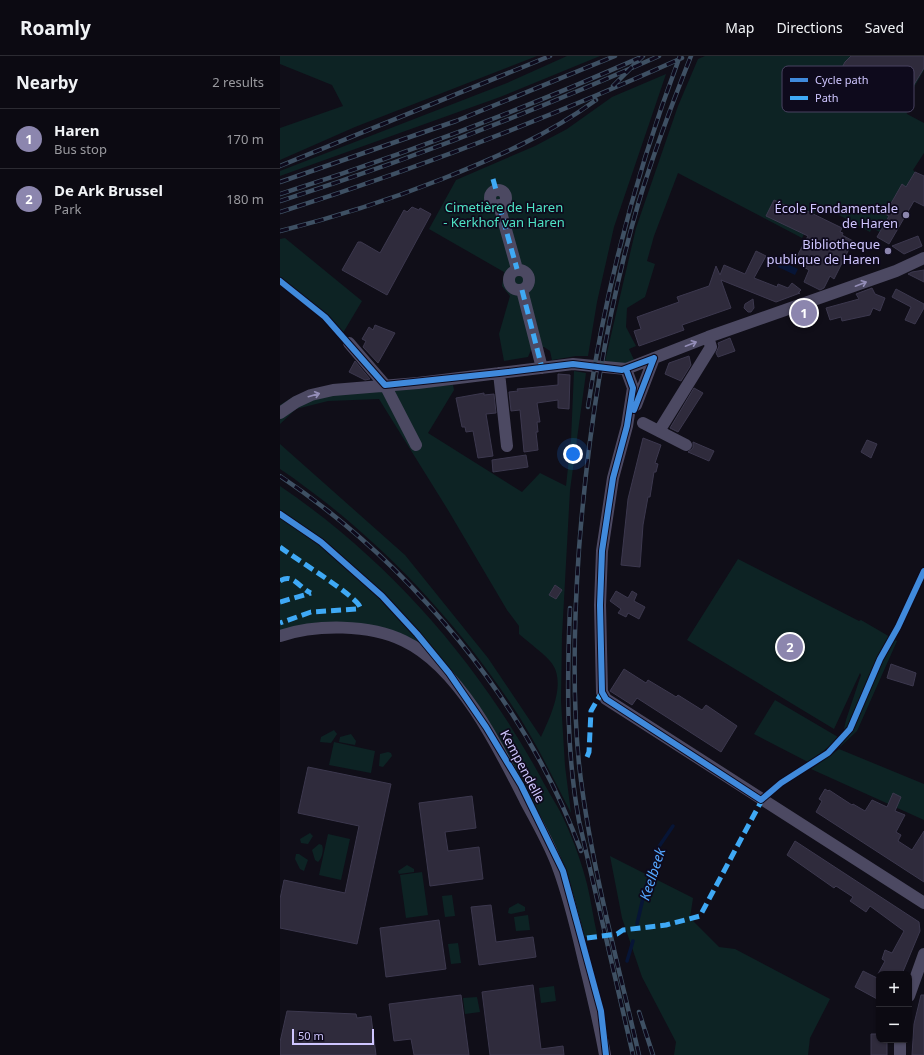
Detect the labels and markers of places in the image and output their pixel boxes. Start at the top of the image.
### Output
place label: École Fondamentale de Haren [774,199,898,232]
marker: École Fondamentale de Haren [901,210,911,220]
place label: Bibliotheque publique de Haren [766,235,880,268]
marker: Bibliotheque publique de Haren [883,246,893,256]
pin: 1 [791,298,817,328]
pin: 2 [777,632,803,662]

